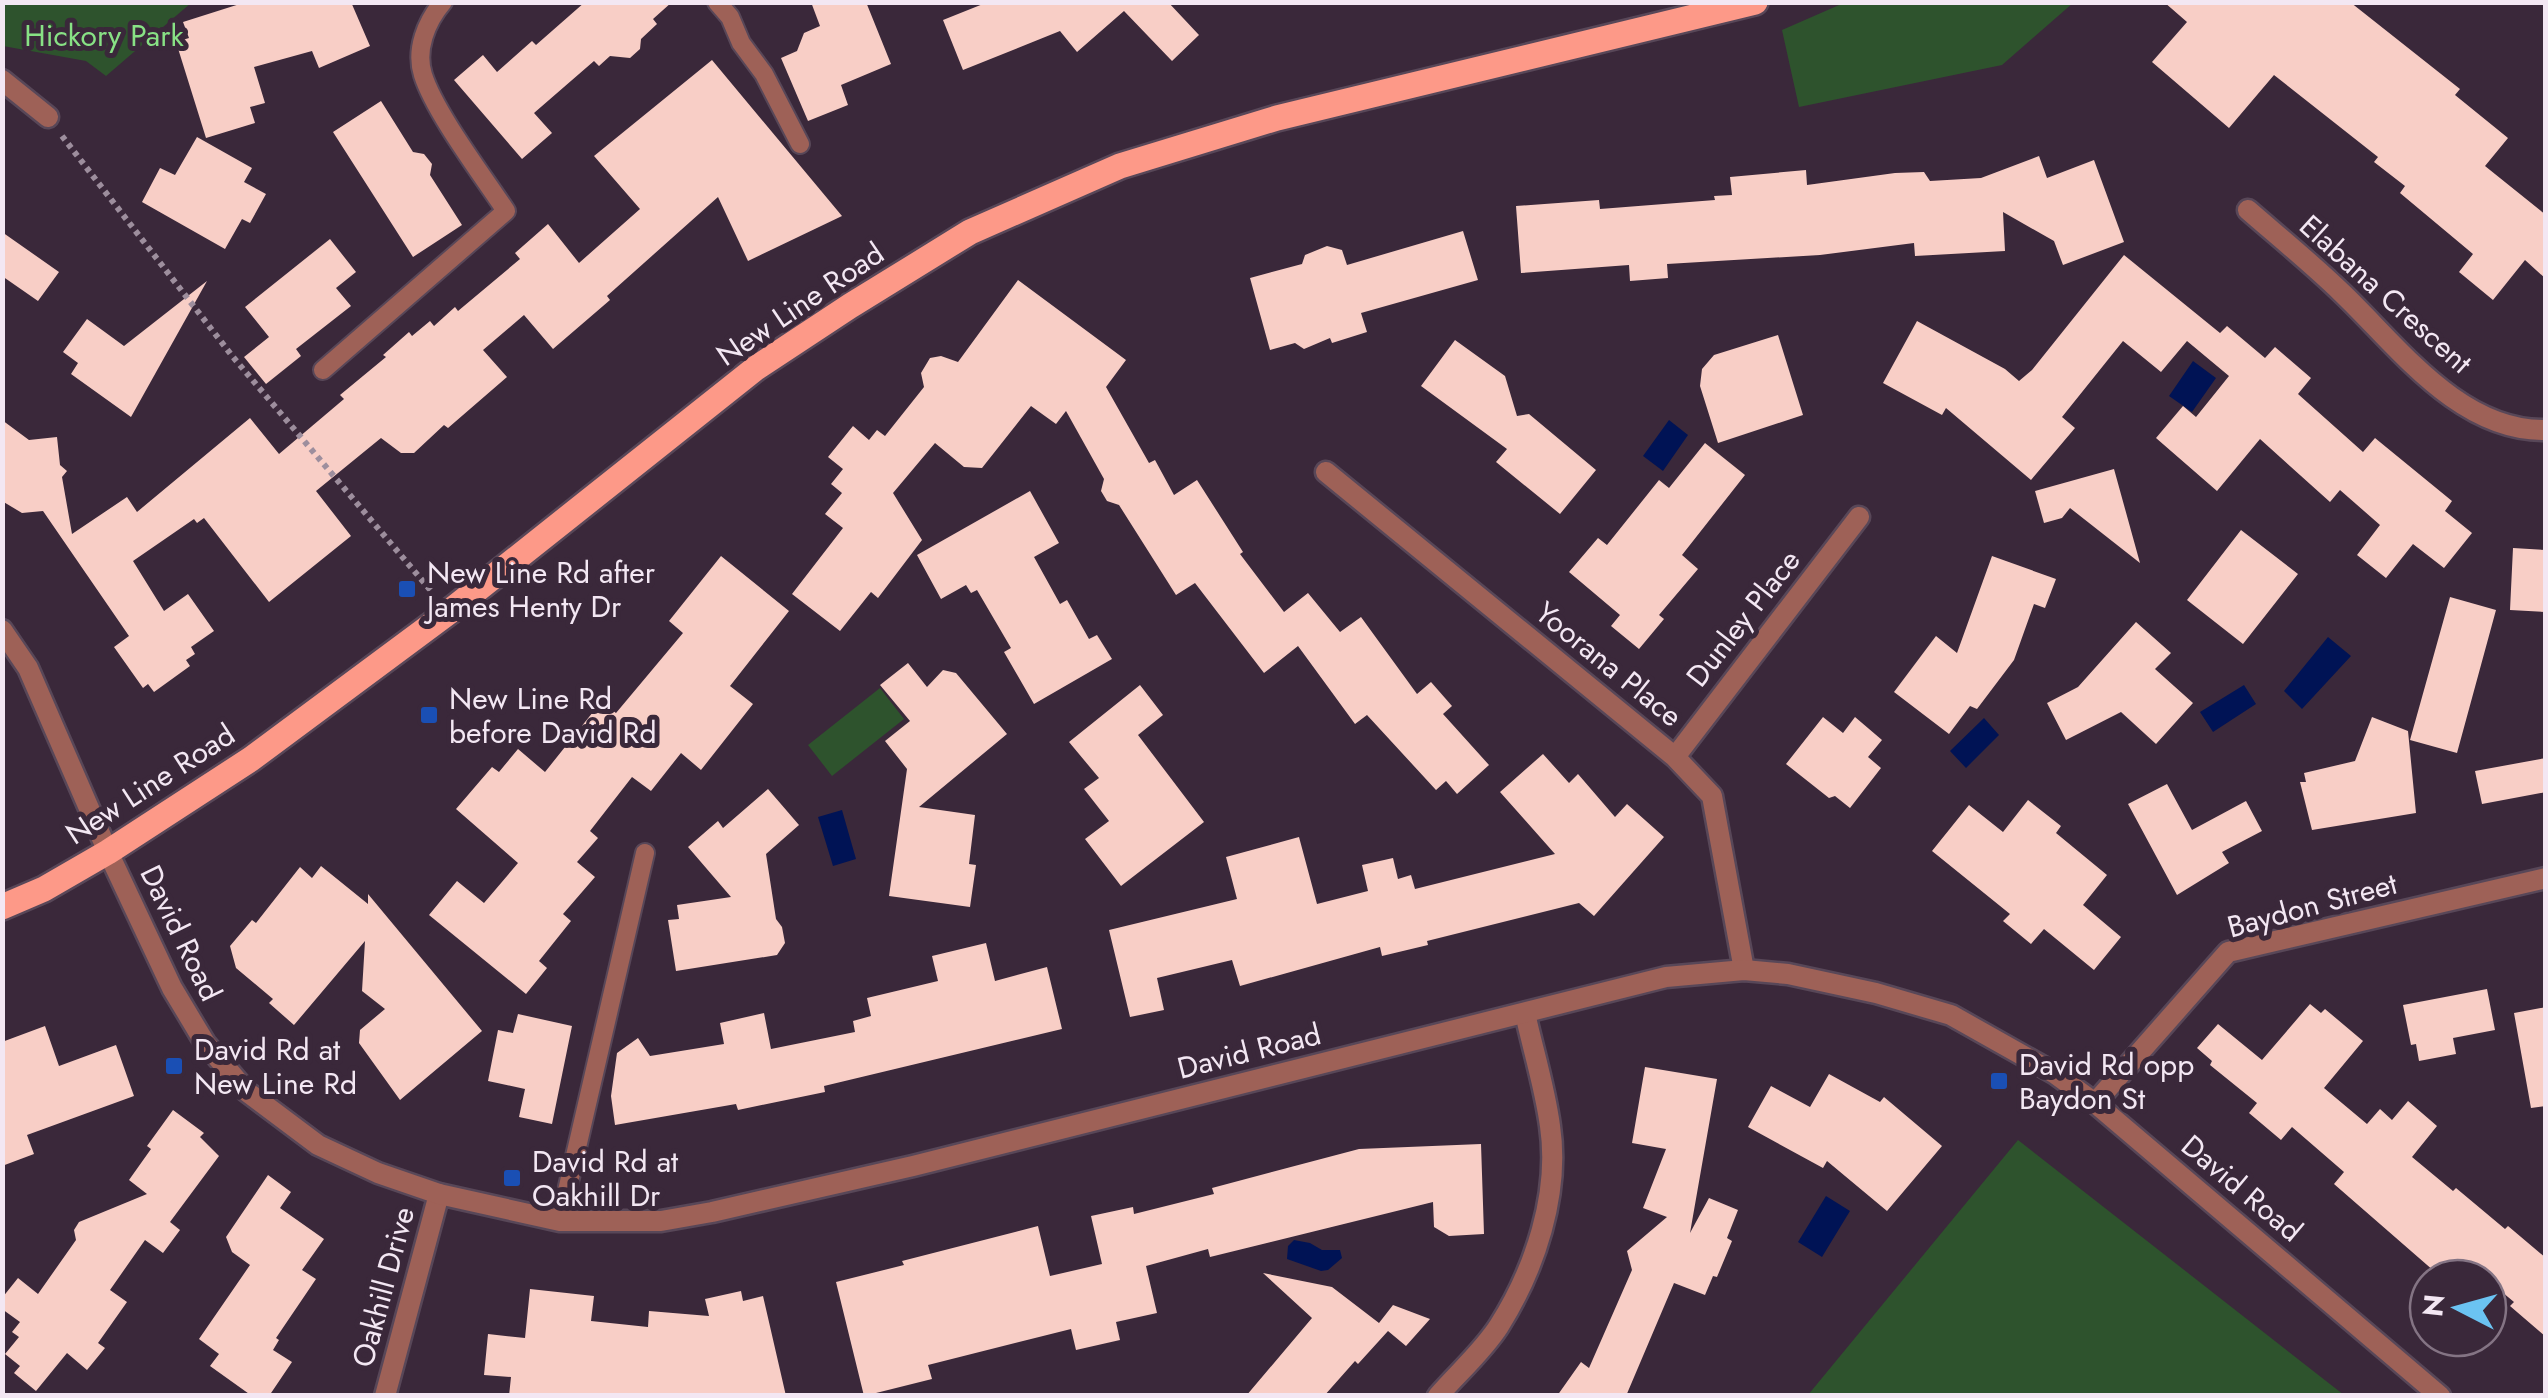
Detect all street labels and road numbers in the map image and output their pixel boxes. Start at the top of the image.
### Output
street label: Elabana Crescent [2290,205,2482,384]
street label: New Line Road [708,232,892,376]
street label: Dunley Place [1676,540,1810,696]
street label: Yoorana Place [1526,591,1692,737]
street label: New Line Road [57,713,243,855]
street label: David Road [130,858,232,1008]
street label: Baydon Street [2222,862,2402,948]
street label: David Road [1173,1012,1325,1090]
street label: David Road [2172,1124,2312,1252]
street label: Oakhill Drive [341,1202,425,1372]

